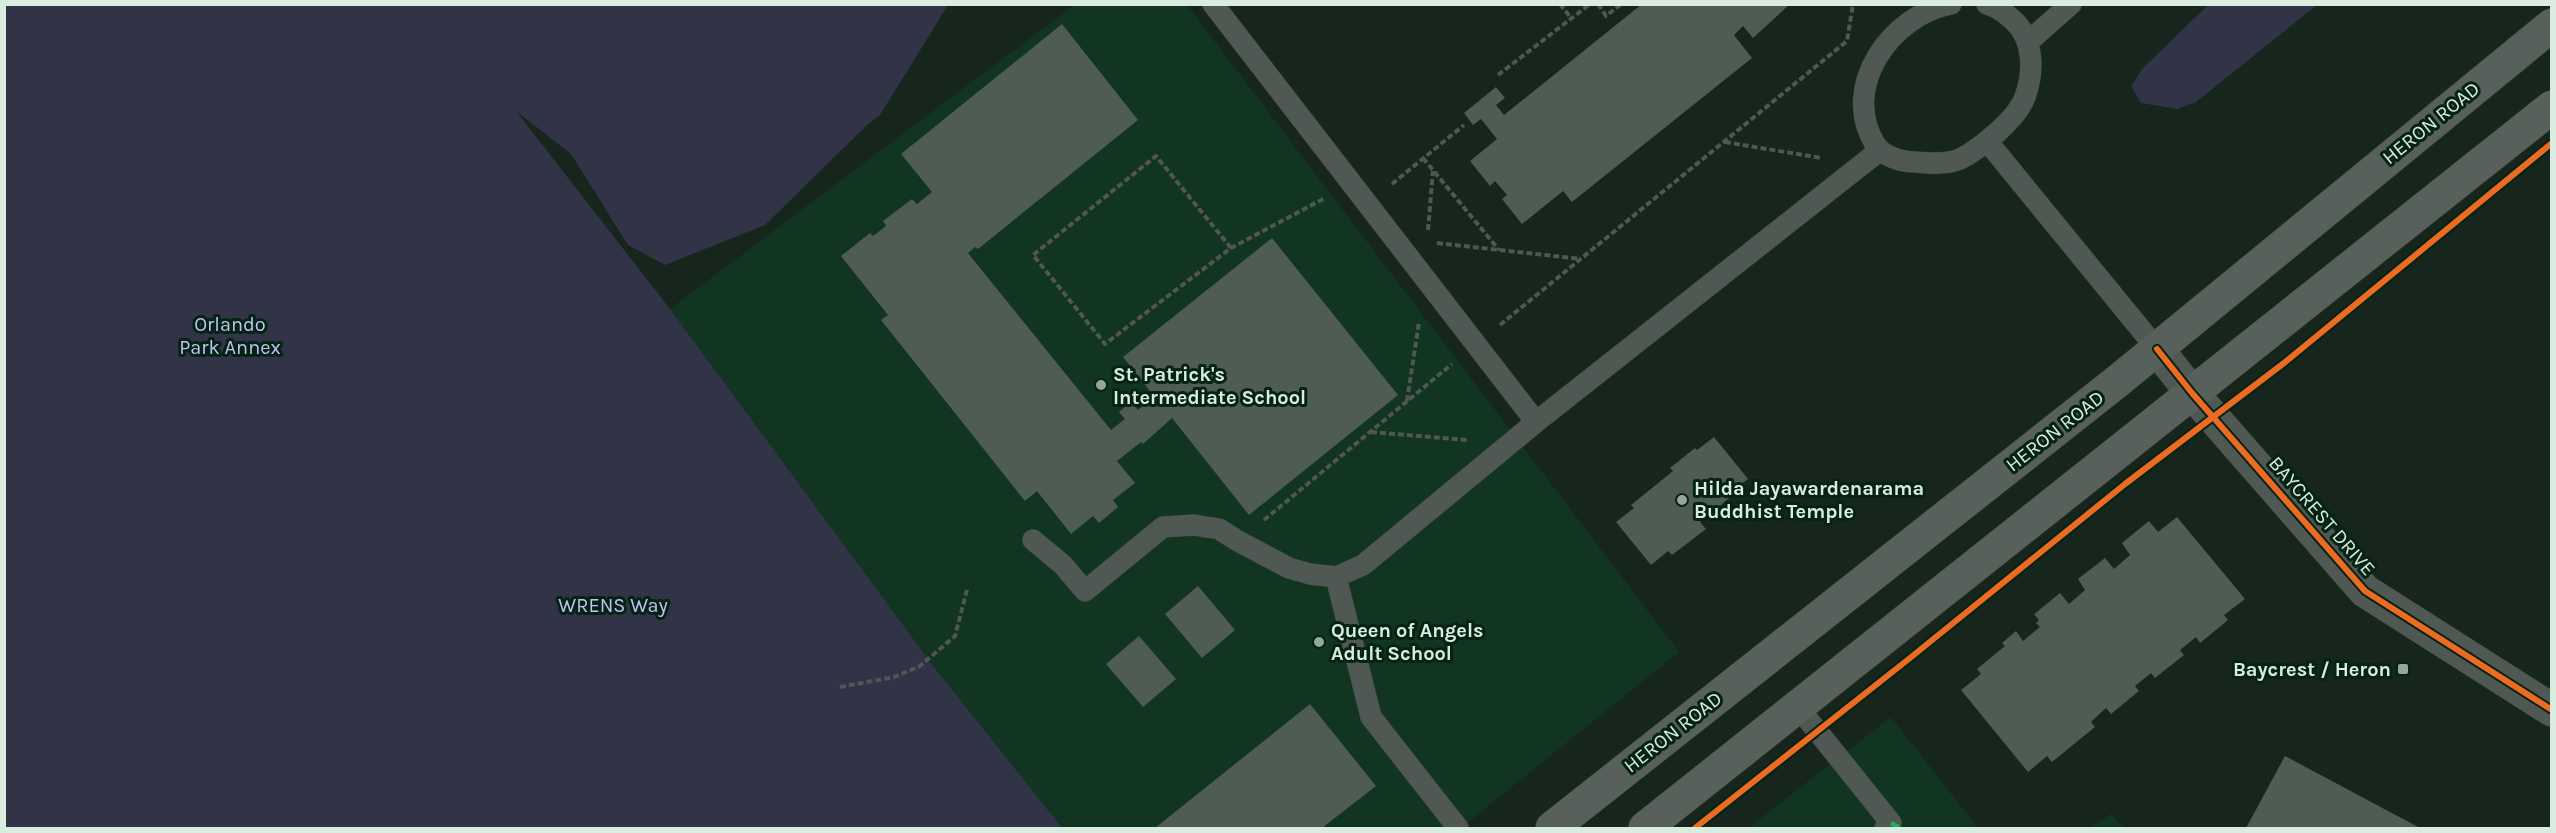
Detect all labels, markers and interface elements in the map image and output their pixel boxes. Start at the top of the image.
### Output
street label: HERON ROAD [2378,77,2484,169]
park label: Orlando Park Annex [179,313,281,359]
place label: St. Patrick's Intermediate School [1113,363,1306,409]
marker: St. Patrick's Intermediate School [1094,378,1108,392]
street label: HERON ROAD [2001,386,2109,476]
street label: BAYCREST DRIVE [2264,452,2380,580]
place label: Hilda Jayawardenarama Buddhist Temple [1694,477,1924,523]
marker: Hilda Jayawardenarama Buddhist Temple [1675,493,1689,507]
park label: WRENS Way [558,594,668,617]
place label: Queen of Angels Adult School [1331,619,1484,665]
marker: Queen of Angels Adult School [1312,635,1326,649]
place label: Baycrest / Heron [2233,658,2391,681]
marker: Baycrest / Heron [2396,662,2410,676]
street label: HERON ROAD [1619,687,1727,777]

